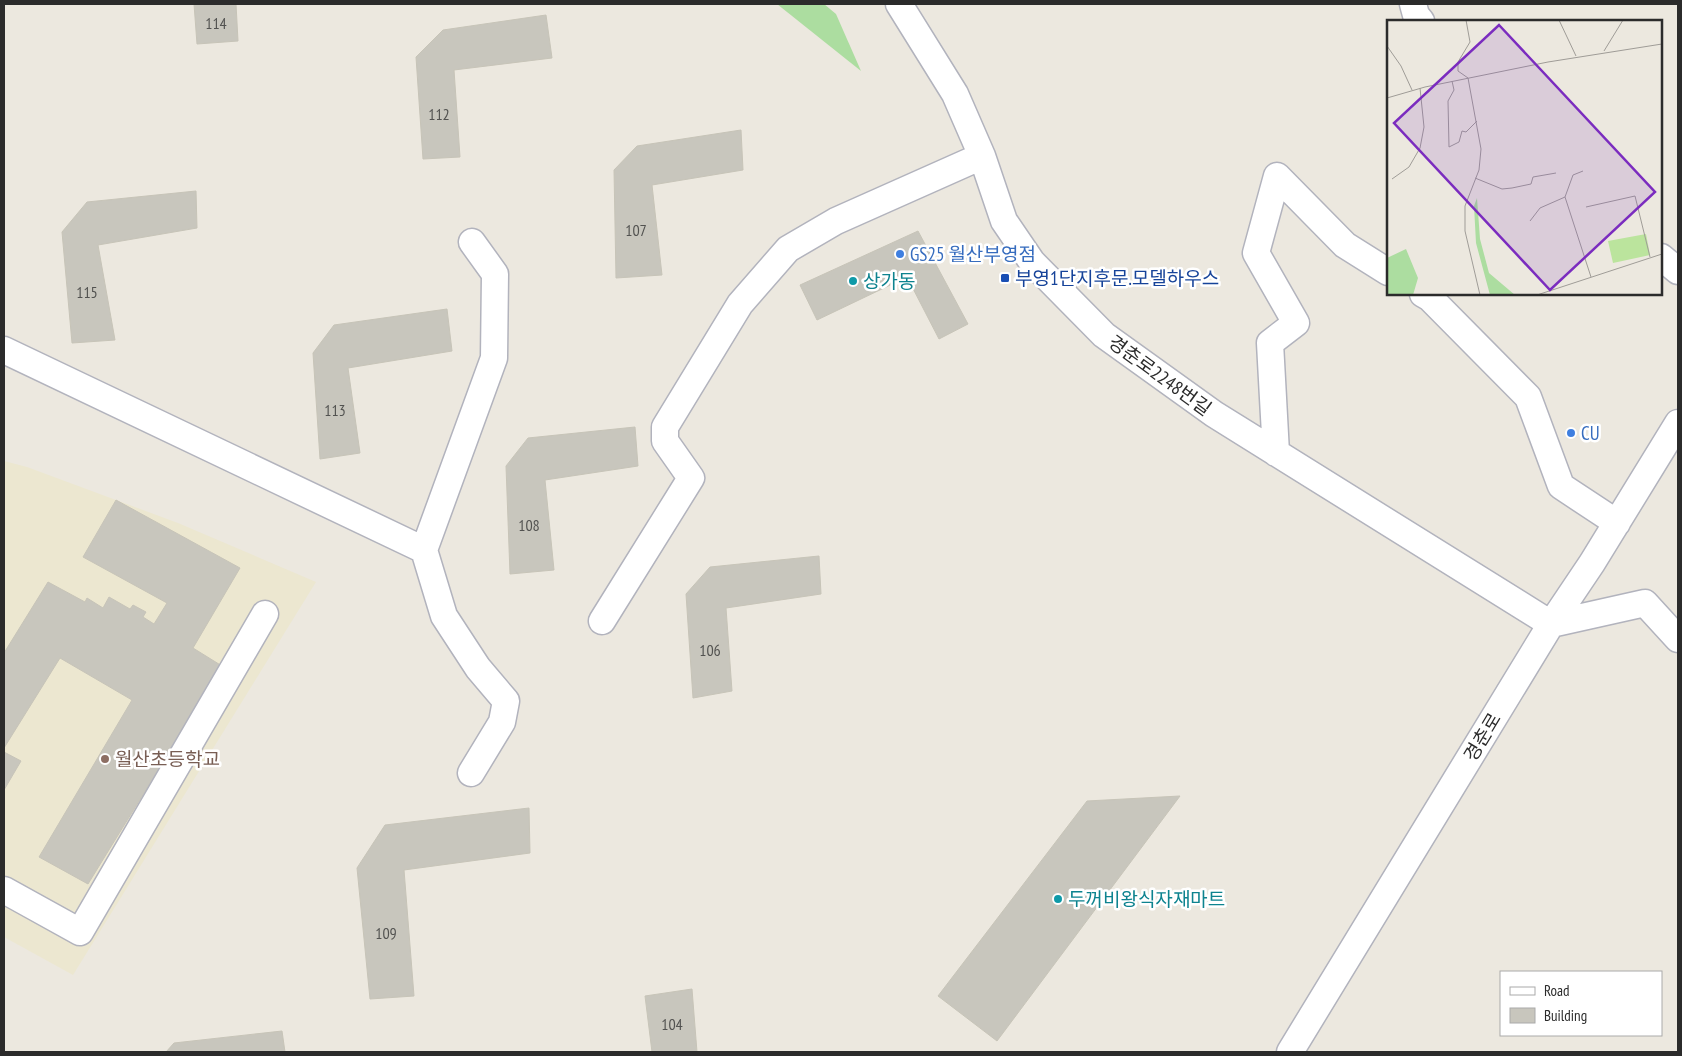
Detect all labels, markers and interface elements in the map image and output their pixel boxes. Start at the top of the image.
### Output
house number: 114 [205,13,227,33]
inset map [1387,20,1662,295]
house number: 112 [428,104,450,124]
house number: 107 [625,220,647,240]
place label: GS25 월산부영점 [910,242,1036,266]
marker: GS25 월산부영점 [894,248,906,260]
place label: 부영1단지후문.모델하우스 [1015,266,1219,290]
place label: 상가동 [863,269,915,293]
marker: 부영1단지후문.모델하우스 [999,272,1011,284]
marker: 상가동 [847,275,859,287]
house number: 115 [76,282,98,302]
street label: 경춘로2248번길 [1104,330,1216,420]
house number: 113 [324,400,346,420]
place label: CU [1581,421,1600,445]
marker: CU [1565,427,1577,439]
house number: 108 [518,515,540,535]
house number: 106 [699,640,721,660]
street label: 경춘로 [1458,708,1506,766]
place label: 월산초등학교 [115,747,220,771]
marker: 월산초등학교 [99,753,111,765]
place label: 두꺼비왕식자재마트 [1068,887,1225,911]
marker: 두꺼비왕식자재마트 [1052,893,1064,905]
house number: 109 [375,923,397,943]
legend [1500,971,1662,1036]
text: Road [1544,981,1570,1000]
text: Building [1544,1006,1587,1025]
house number: 104 [661,1014,683,1034]

